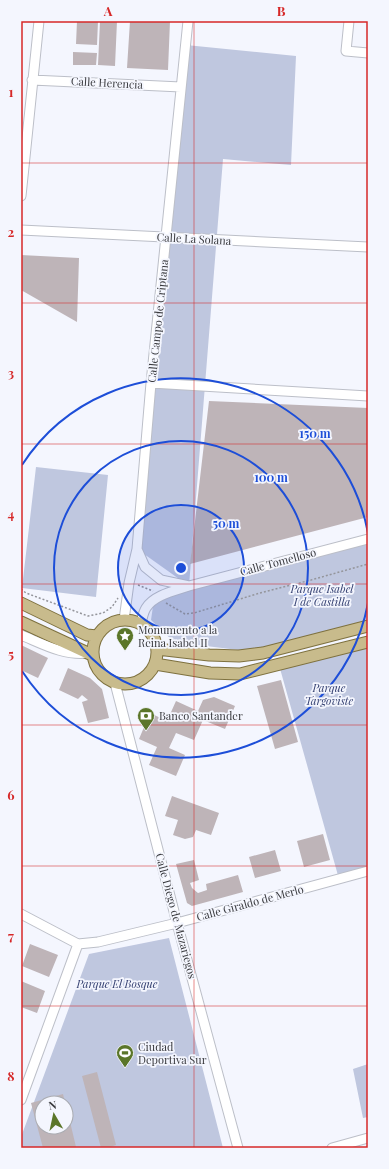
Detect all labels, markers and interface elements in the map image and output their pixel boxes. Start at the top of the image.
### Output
text: A [103,2,113,19]
text: B [277,2,286,19]
street label: Calle Herencia [71,73,144,92]
text: 1 [9,83,14,100]
text: 2 [8,223,15,240]
street label: Calle La Solana [156,229,232,248]
street label: Calle Campo de Criptana [144,258,171,383]
text: 3 [8,364,14,381]
text: 150 m [299,425,331,441]
text: 100 m [254,469,288,485]
text: 4 [8,505,15,522]
text: 50 m [213,515,240,531]
street label: Calle Tomelloso [238,544,318,579]
centre of rings [174,561,188,575]
park label: Parque Isabel I de Castilla [290,581,354,609]
place label: Monumento a la Reina Isabel II [138,622,218,650]
place icon: Monumento a la Reina Isabel II [115,626,135,651]
text: 5 [8,645,14,662]
park label: Parque Targoviste [305,680,354,708]
bank icon: Banco Santander [136,706,156,731]
place label: Banco Santander [159,708,243,723]
text: 6 [7,786,15,803]
street label: Calle Diego de Mazariegos [152,851,201,980]
street label: Calle Giraldo de Merlo [195,881,305,924]
text: 7 [8,927,14,944]
park label: Parque El Bosque [75,976,158,991]
place label: Ciudad Deportiva Sur [138,1039,207,1067]
sports icon: Ciudad Deportiva Sur [115,1043,135,1068]
text: 8 [7,1067,15,1084]
north arrow [34,1095,74,1135]
text: N [47,1097,58,1113]

